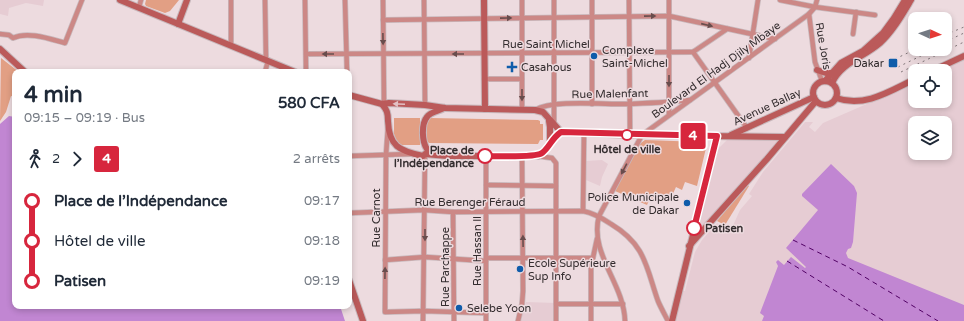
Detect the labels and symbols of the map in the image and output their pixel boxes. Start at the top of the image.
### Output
north arrow [908,12,952,56]
one-way arrow [644,13,657,19]
one-way arrow [500,15,512,22]
street label: Boulevard El Hadj Djily Mbaye [649,19,783,121]
street label: Rue Joris [812,21,834,71]
one-way arrow [701,22,713,28]
one-way arrow [380,33,386,46]
street label: Rue Saint Michel [502,38,590,51]
place label: Complexe Saint-Michel [602,44,668,70]
one-way arrow [321,51,334,57]
one-way arrow [451,51,464,57]
marker: Complexe Saint-Michel [589,51,599,61]
place label: Dakar [853,57,885,70]
marker: Dakar [887,57,899,69]
marker: Casahous [506,61,518,73]
place label: Casahous [521,61,572,74]
one-way arrow [666,75,672,88]
street label: Avenue Ballay [731,86,803,128]
street label: Rue Malenfant [571,87,649,101]
one-way arrow [519,89,525,102]
one-way arrow [393,101,406,107]
line badge: 4 [680,123,706,149]
marker: Hôtel de ville [621,129,633,141]
place label: Hôtel de ville [593,143,661,156]
place label: Place de l’Indépendance [394,144,475,171]
marker: Place de l’Indépendance [477,148,493,164]
one-way arrow [621,164,627,175]
street label: Rue Carnot [370,188,383,248]
place label: Police Municipale de Dakar [587,191,680,217]
street label: Rue Berenger Féraud [414,196,526,209]
marker: Police Municipale de Dakar [682,198,692,208]
street label: Rue Hassan ll [471,216,484,286]
marker: Patisen [686,220,702,236]
place label: Patisen [705,222,744,235]
street label: Rue Parchappe [439,227,452,307]
one-way arrow [422,229,428,242]
one-way arrow [519,235,526,247]
place label: Ecole Supérieure Sup Info [528,257,616,283]
marker: Ecole Supérieure Sup Info [515,264,525,274]
one-way arrow [382,266,388,279]
place label: Selebe Yoon [467,302,531,315]
marker: Selebe Yoon [454,303,464,313]

